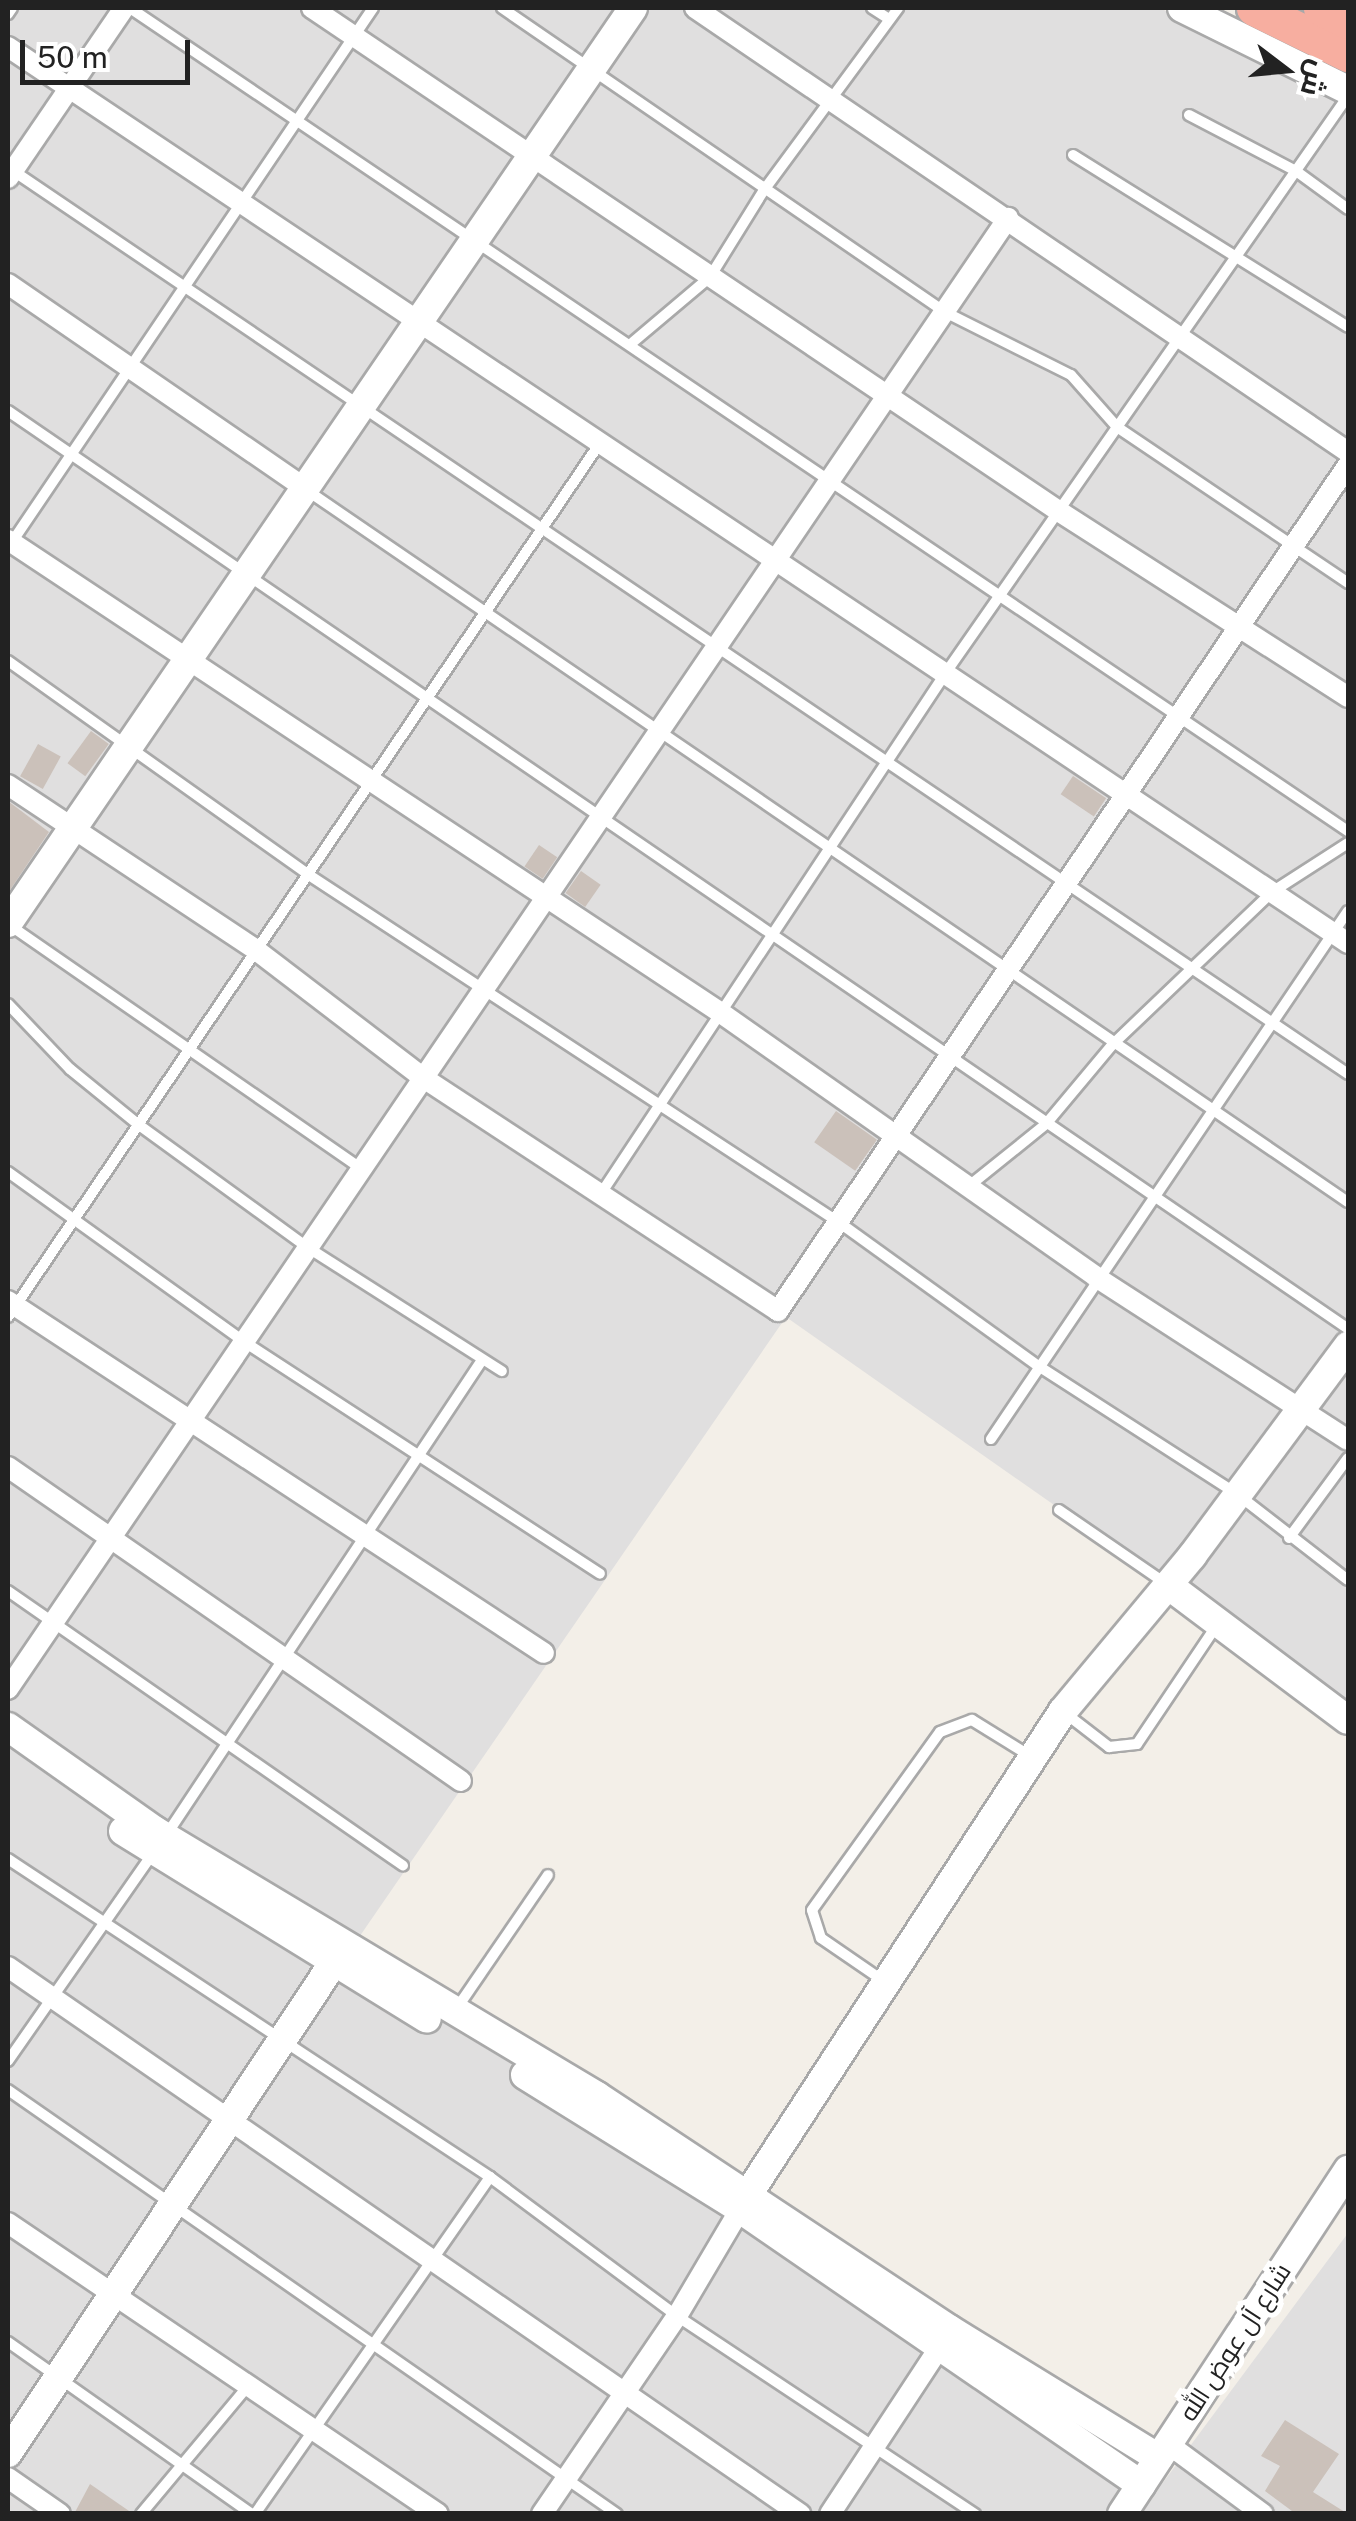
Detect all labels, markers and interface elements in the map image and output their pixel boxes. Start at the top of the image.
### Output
scale bar [25,20,195,82]
north arrow [1236,20,1336,120]
text: 50 m [37,39,108,75]
text: ش [1295,57,1336,100]
street label: شارع آل عوض الله [1173,2257,1297,2427]

